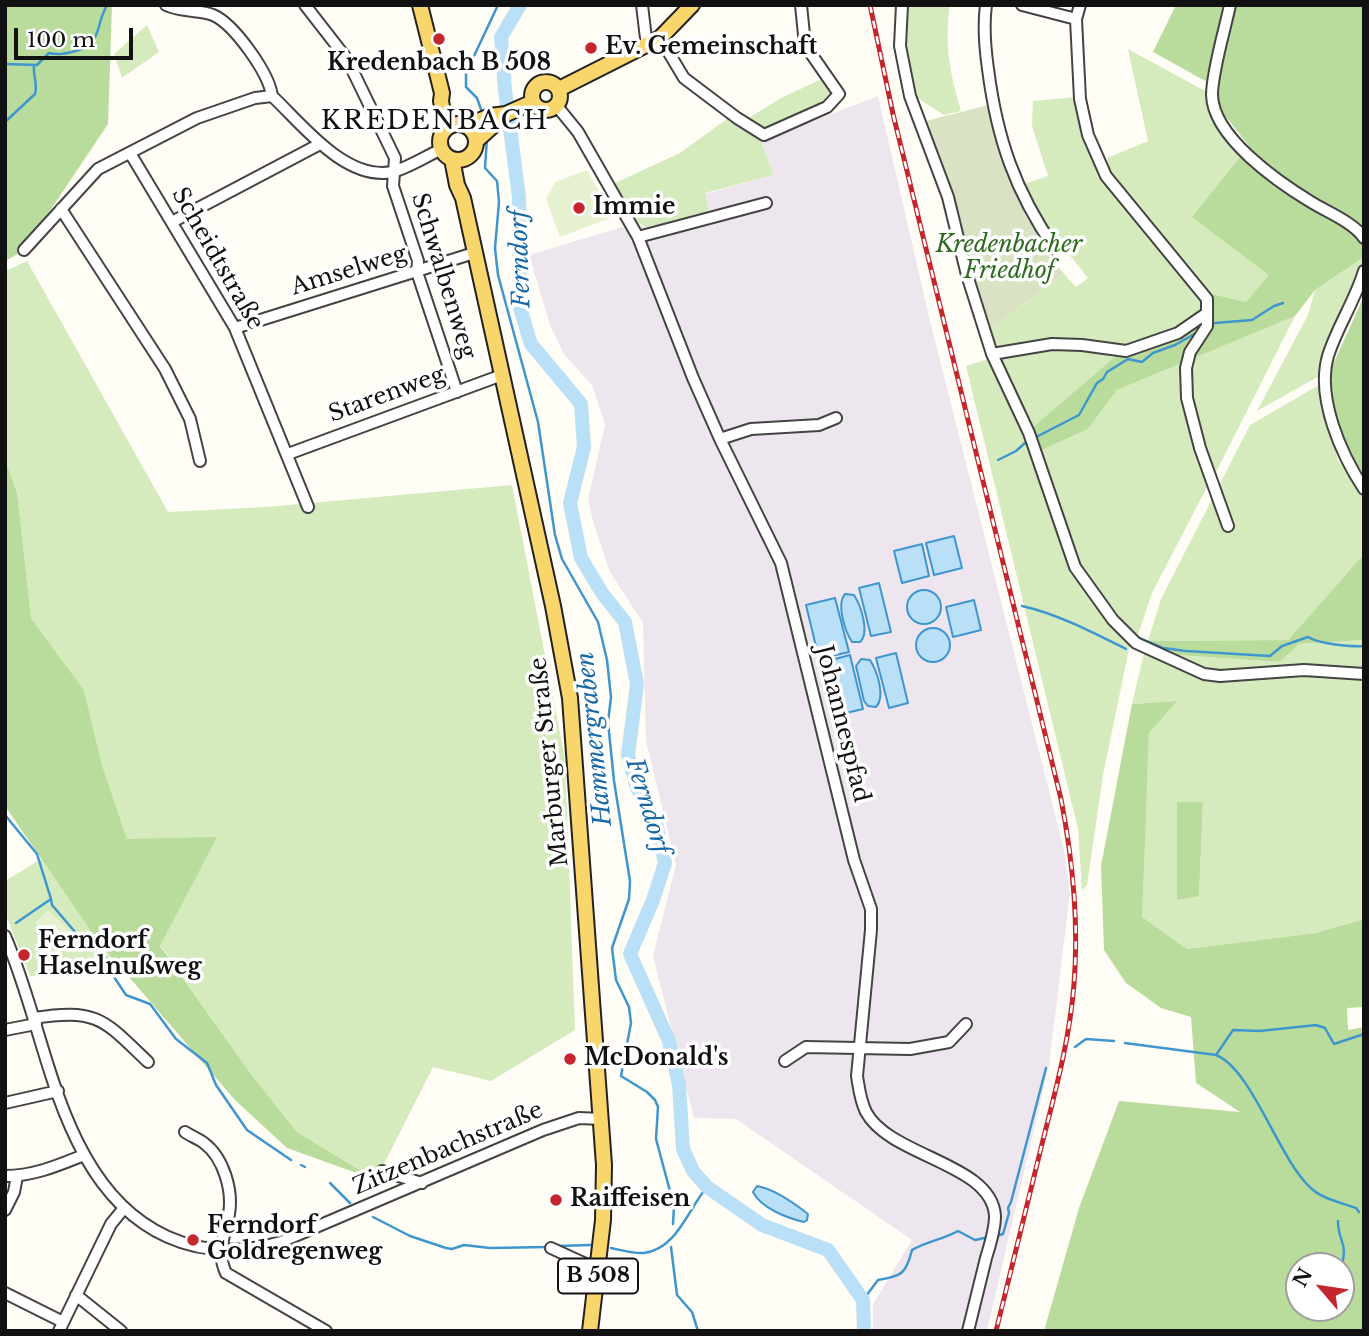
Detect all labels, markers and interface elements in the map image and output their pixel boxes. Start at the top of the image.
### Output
scale bar [18,14,136,58]
text: 100 m [27,27,95,53]
marker: Kredenbach B 508 [431,31,447,47]
place label: Ev. Gemeinschaft [605,34,817,62]
marker: Ev. Gemeinschaft [583,40,599,56]
place label: Kredenbach B 508 [327,50,551,78]
district label: KREDENBACH [322,106,548,138]
street label: Scheidtstraße [165,183,269,335]
street label: Schwalbenweg [405,190,481,362]
place label: Immie [593,194,676,222]
marker: Immie [571,200,587,216]
water label: Ferndorf [505,209,537,309]
park label: Kredenbacher Friedhof [936,232,1082,286]
street label: Amselweg [288,240,410,302]
street label: Starenweg [325,361,449,429]
street label: Johannespfad [809,643,875,805]
water label: Hammergraben [572,651,618,827]
street label: Marburger Straße [525,656,575,868]
water label: Ferndorf [619,755,675,857]
place label: Ferndorf Haselnußweg [38,928,202,982]
marker: Ferndorf Haselnußweg [16,947,32,963]
place label: McDonald's [584,1045,728,1073]
marker: McDonald's [562,1051,578,1067]
street label: Zitzenbachstraße [349,1096,547,1202]
place label: Raiffeisen [570,1186,690,1214]
marker: Raiffeisen [548,1192,564,1208]
place label: Ferndorf Goldregenweg [207,1213,382,1267]
marker: Ferndorf Goldregenweg [185,1232,201,1248]
north arrow [1285,1252,1355,1322]
road number: B 508 [558,1258,638,1294]
text: N [1289,1264,1317,1291]

